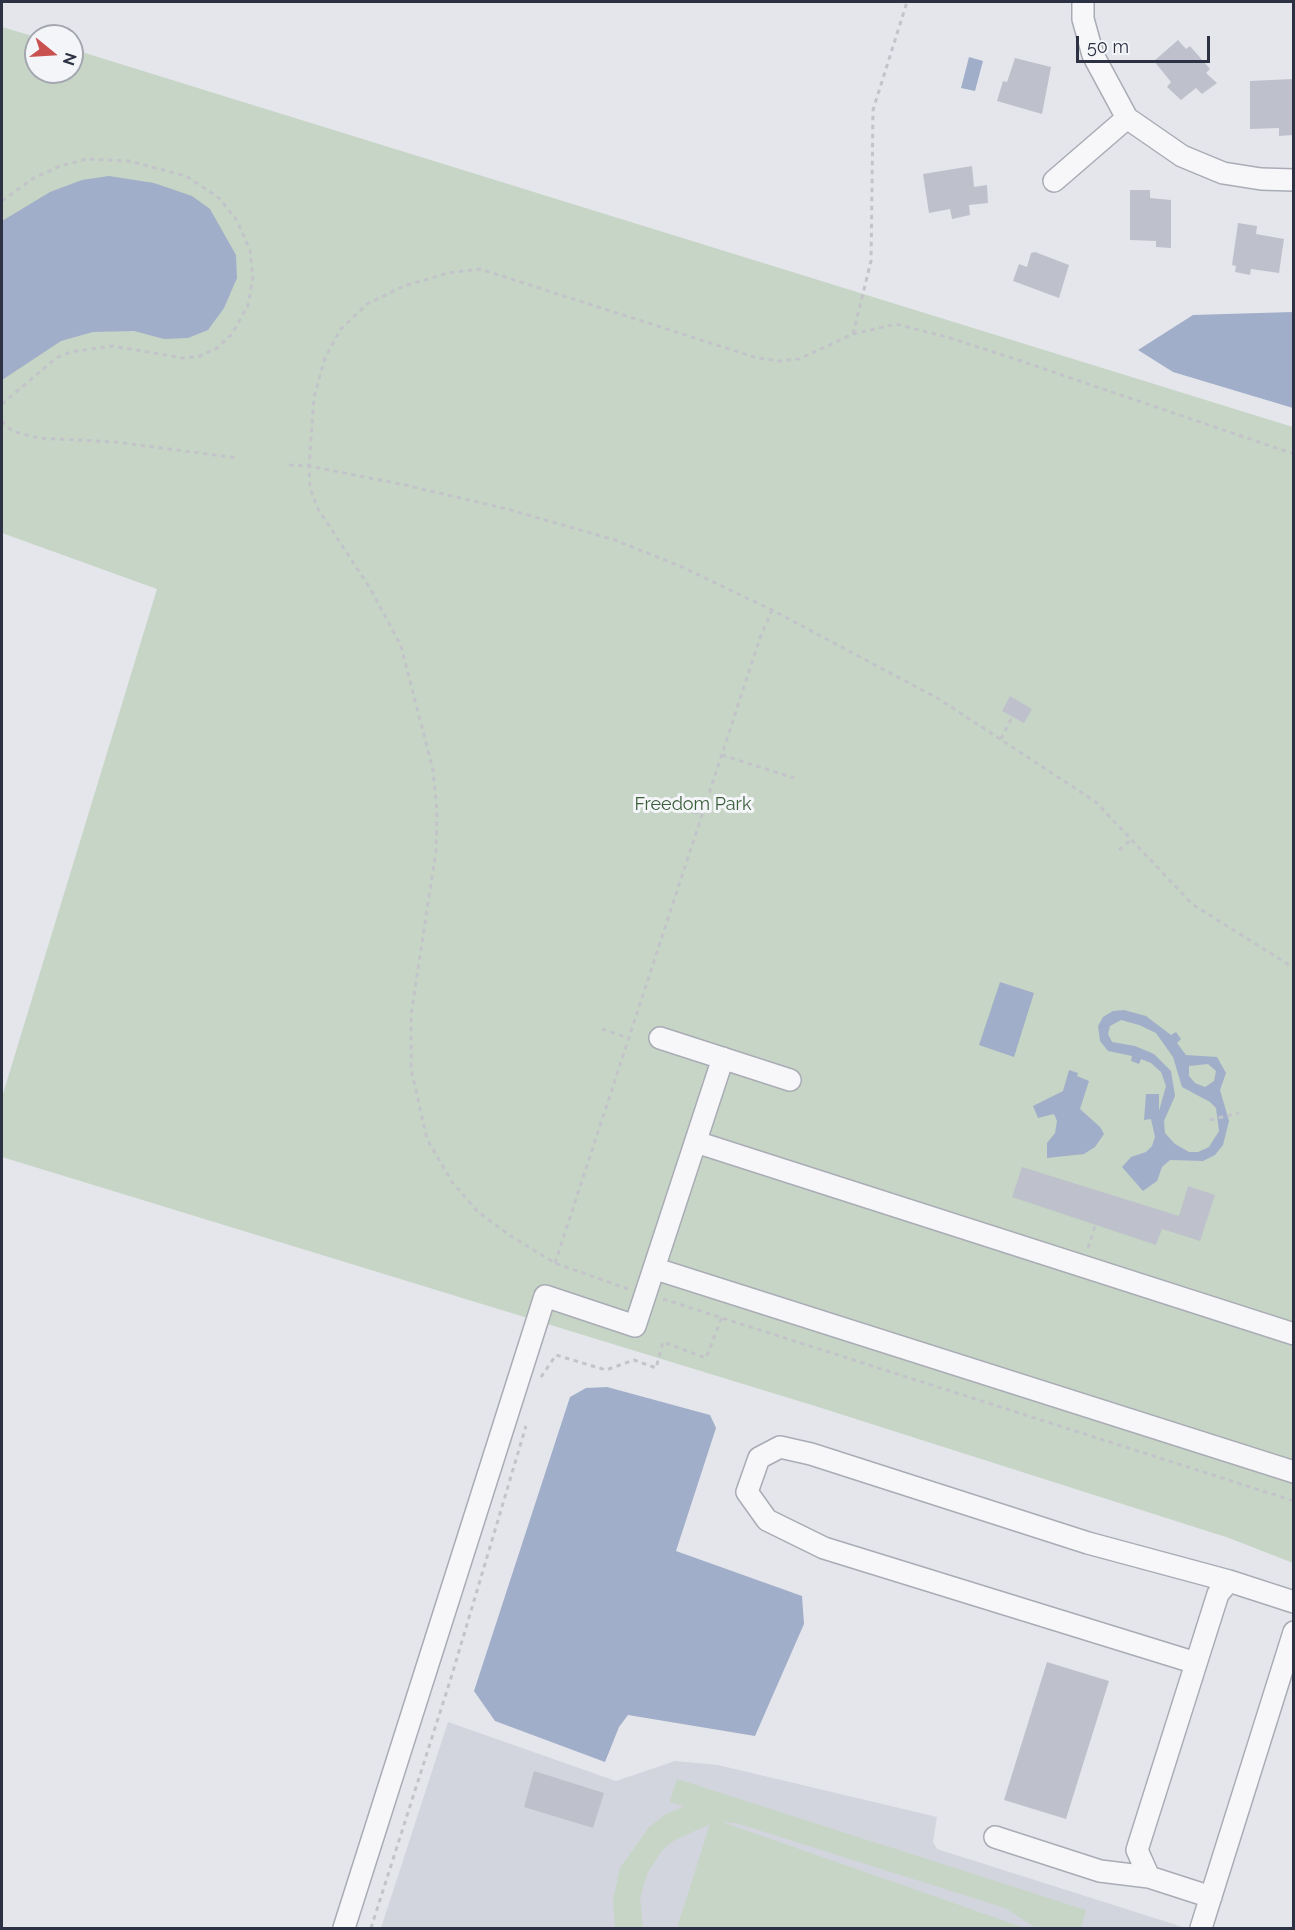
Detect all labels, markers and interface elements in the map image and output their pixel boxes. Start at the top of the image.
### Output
north arrow [24,24,84,84]
scale bar [1079,24,1212,62]
text: 50 m [1087,36,1129,57]
text: N [59,50,81,68]
park label: Freedom Park [635,794,751,816]

